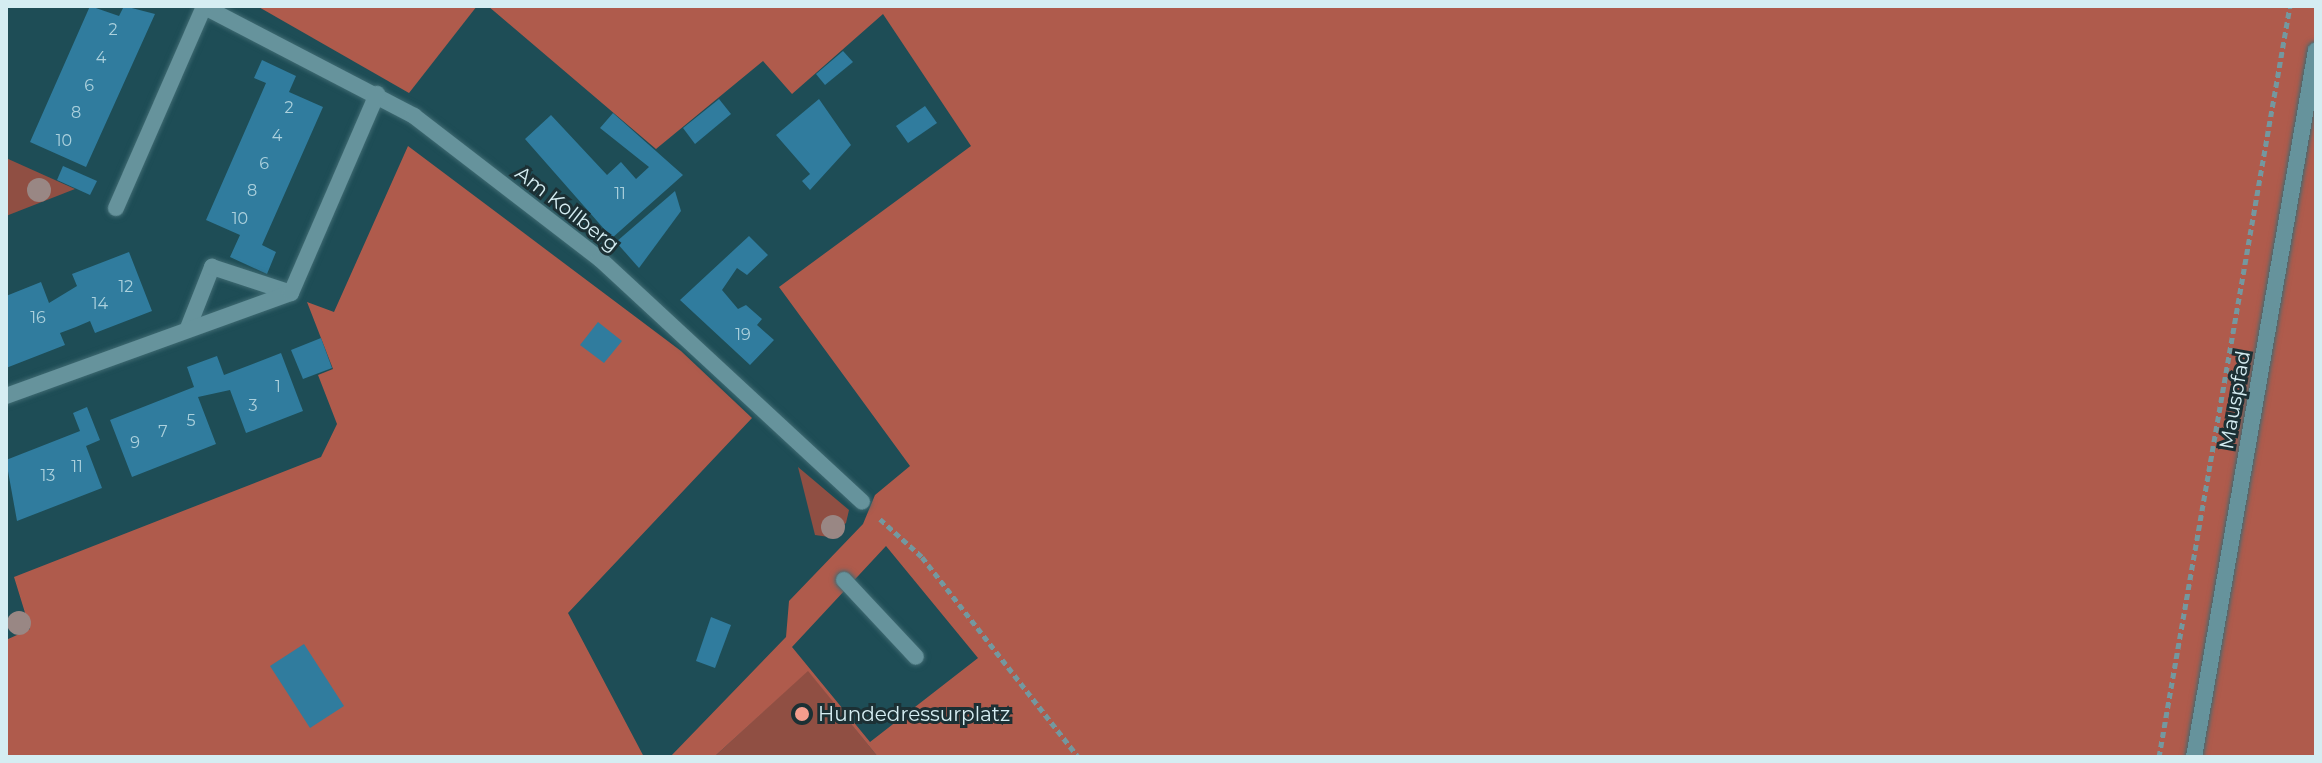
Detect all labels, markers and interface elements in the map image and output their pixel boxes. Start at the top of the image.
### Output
house number: 2 [108,20,118,40]
house number: 4 [96,48,106,68]
house number: 6 [84,76,94,96]
house number: 2 [284,98,294,118]
house number: 8 [71,103,81,123]
house number: 4 [272,126,282,146]
house number: 10 [56,131,72,151]
house number: 6 [259,154,269,174]
street label: Am Kollberg [510,161,624,257]
house number: 8 [247,181,257,201]
house number: 11 [614,184,626,204]
house number: 10 [232,209,248,229]
house number: 12 [119,277,133,297]
house number: 14 [92,294,108,314]
house number: 16 [30,308,46,328]
house number: 19 [735,325,751,345]
street label: Mauspfad [2215,349,2255,451]
house number: 1 [275,377,281,397]
house number: 3 [248,396,258,416]
house number: 5 [186,411,196,431]
house number: 7 [158,422,168,442]
house number: 9 [130,433,140,453]
house number: 11 [71,457,83,477]
house number: 13 [41,466,55,486]
place label: Hundedressurplatz [818,702,1010,726]
marker: Hundedressurplatz [793,705,811,723]

